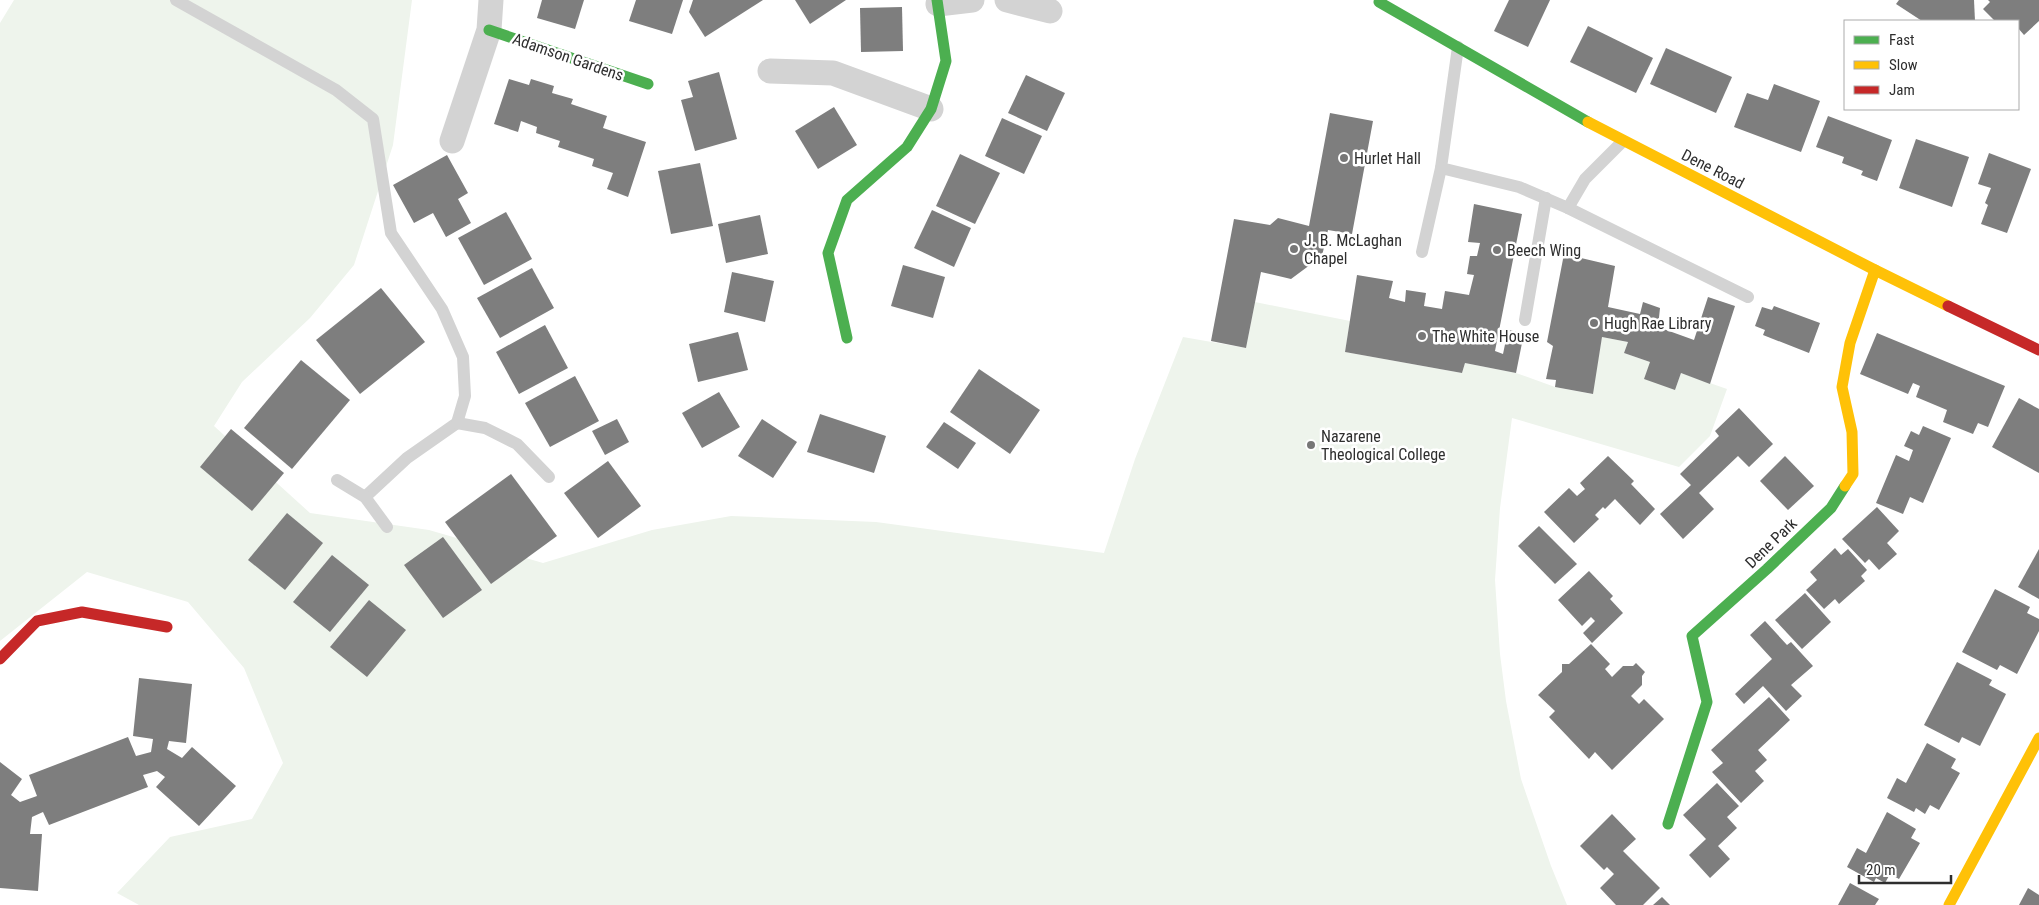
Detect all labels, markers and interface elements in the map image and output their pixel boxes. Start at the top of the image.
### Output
legend [1844,20,2019,110]
street label: Adamson Gardens [510,29,626,85]
text: Fast [1889,31,1914,49]
text: Slow [1889,56,1918,74]
text: Jam [1889,81,1915,99]
street label: Dene Road [1679,145,1747,193]
place label: Hurlet Hall [1354,149,1421,168]
marker: Hurlet Hall [1338,152,1350,164]
place label: J. B. McLaghan Chapel [1304,231,1402,268]
place label: Beech Wing [1507,241,1581,260]
marker: J. B. McLaghan Chapel [1288,243,1300,255]
marker: Beech Wing [1491,244,1503,256]
place label: Hugh Rae Library [1604,314,1712,333]
marker: Hugh Rae Library [1588,317,1600,329]
place label: The White House [1432,327,1539,346]
marker: The White House [1416,330,1428,342]
place label: Nazarene Theological College [1321,427,1446,464]
marker: Nazarene Theological College [1305,439,1317,451]
street label: Dene Park [1741,513,1801,572]
scale bar [1859,852,1952,884]
text: 20 m [1866,861,1896,879]

